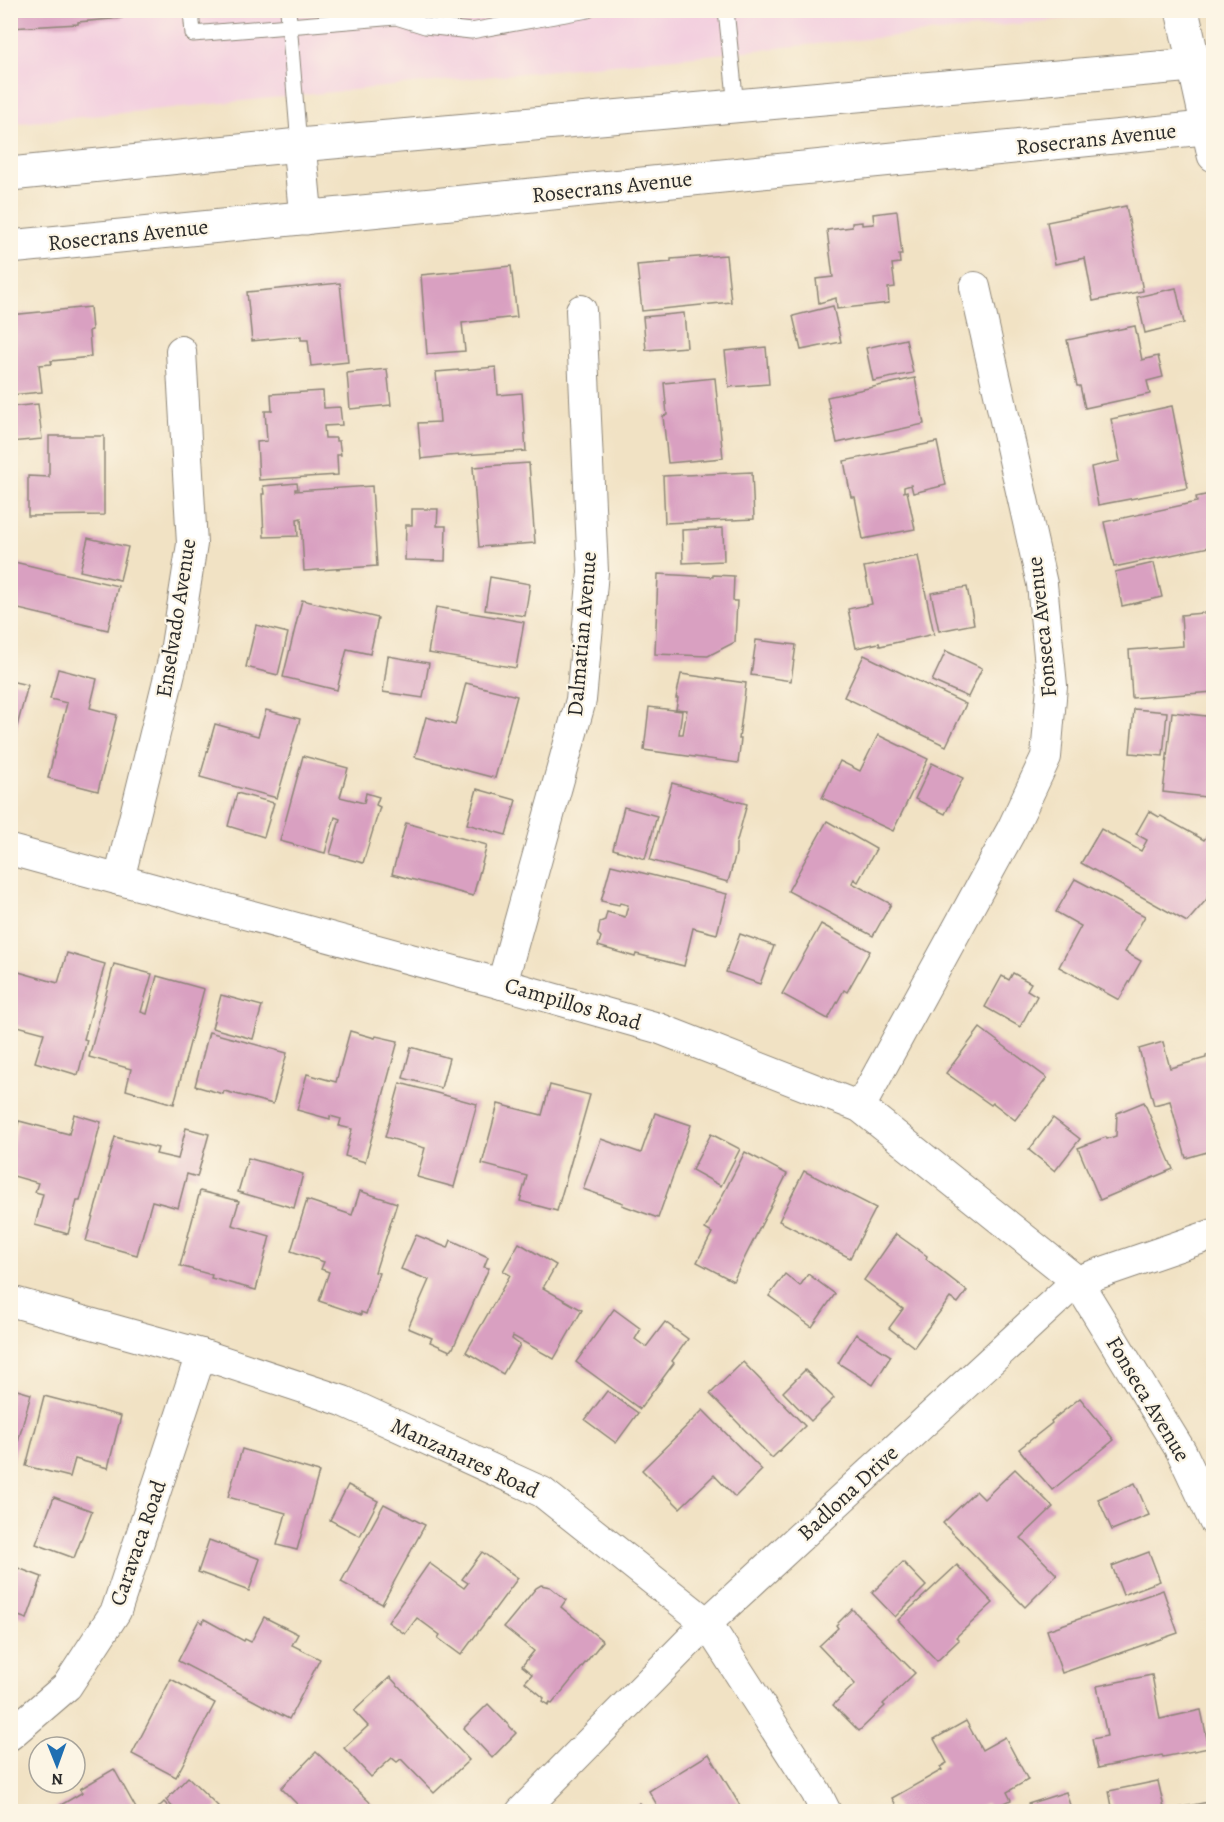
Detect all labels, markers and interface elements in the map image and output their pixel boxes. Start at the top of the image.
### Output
street label: Rosecrans Avenue [1014,116,1178,162]
street label: Rosecrans Avenue [530,164,694,210]
street label: Rosecrans Avenue [46,212,210,258]
street label: Enselvado Avenue [149,536,203,700]
street label: Dalmatian Avenue [560,550,604,718]
street label: Fonseca Avenue [1020,555,1064,699]
street label: Campillos Road [501,970,645,1038]
street label: Fonseca Avenue [1099,1331,1197,1467]
street label: Manzanares Road [386,1410,544,1506]
street label: Badlona Drive [791,1439,905,1547]
street label: Caravaca Road [102,1476,174,1610]
north arrow [27,1735,87,1795]
text: N [51,1768,63,1790]

